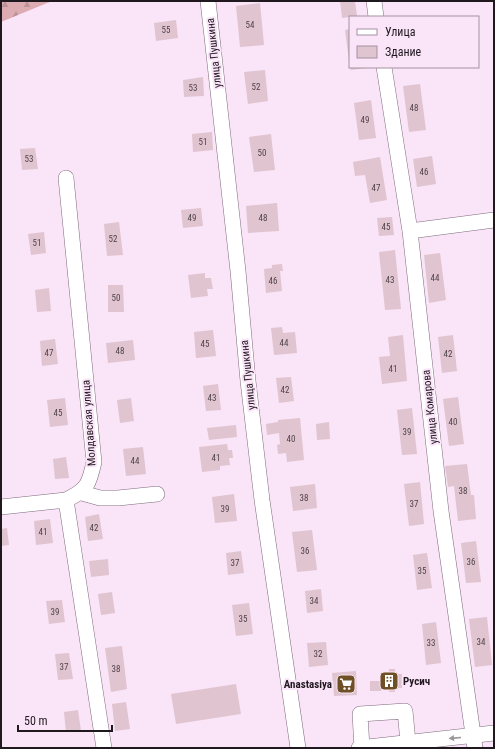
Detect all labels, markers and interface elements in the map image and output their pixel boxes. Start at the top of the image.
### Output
legend [349,16,479,68]
street label: улица Пушкина [204,17,224,89]
house number: 54 [246,20,255,30]
house number: 55 [162,25,171,35]
text: Улица [385,25,416,39]
text: Здание [385,45,422,59]
house number: 52 [252,82,261,92]
house number: 53 [189,83,197,93]
house number: 48 [410,103,418,113]
house number: 49 [361,115,369,125]
house number: 51 [199,137,207,147]
house number: 50 [258,148,266,158]
house number: 53 [25,154,33,164]
house number: 46 [420,167,428,177]
house number: 47 [372,183,381,193]
house number: 49 [188,213,196,223]
house number: 48 [259,213,267,223]
house number: 45 [382,222,391,232]
house number: 52 [109,234,118,244]
house number: 51 [33,238,41,248]
house number: 44 [431,273,440,283]
house number: 43 [386,275,394,285]
house number: 46 [269,276,277,286]
house number: 50 [112,293,120,303]
house number: 44 [280,338,289,348]
house number: 45 [201,339,210,349]
street label: улица Пушкина [238,339,258,411]
house number: 48 [116,346,124,356]
house number: 47 [45,348,54,358]
house number: 42 [444,349,453,359]
house number: 41 [389,364,397,374]
street label: улица Комарова [420,369,440,445]
street label: Молдавская улица [80,380,98,466]
house number: 42 [281,385,290,395]
house number: 43 [208,393,216,403]
house number: 45 [54,408,63,418]
house number: 40 [449,417,457,427]
house number: 39 [403,427,411,437]
house number: 40 [287,434,295,444]
house number: 41 [212,453,220,463]
house number: 44 [131,456,140,466]
house number: 38 [459,486,467,496]
house number: 38 [300,493,308,503]
house number: 37 [410,499,419,509]
house number: 39 [221,504,229,514]
house number: 42 [90,523,99,533]
house number: 41 [39,527,47,537]
house number: 36 [301,546,309,556]
house number: 36 [467,557,475,567]
house number: 37 [231,558,240,568]
house number: 35 [418,566,427,576]
house number: 34 [310,596,319,606]
house number: 39 [51,607,59,617]
house number: 35 [239,614,248,624]
house number: 34 [477,637,486,647]
house number: 33 [427,638,435,648]
house number: 32 [314,649,323,659]
house number: 37 [60,662,69,672]
house number: 38 [112,664,120,674]
building icon: Русич [378,670,400,692]
supermarket icon: Anastasiya [335,673,357,695]
place label: Русич [403,675,430,688]
place label: Anastasiya [284,678,332,691]
scale bar [18,707,112,733]
text: 50 m [24,714,48,728]
one-way arrow [449,734,461,741]

